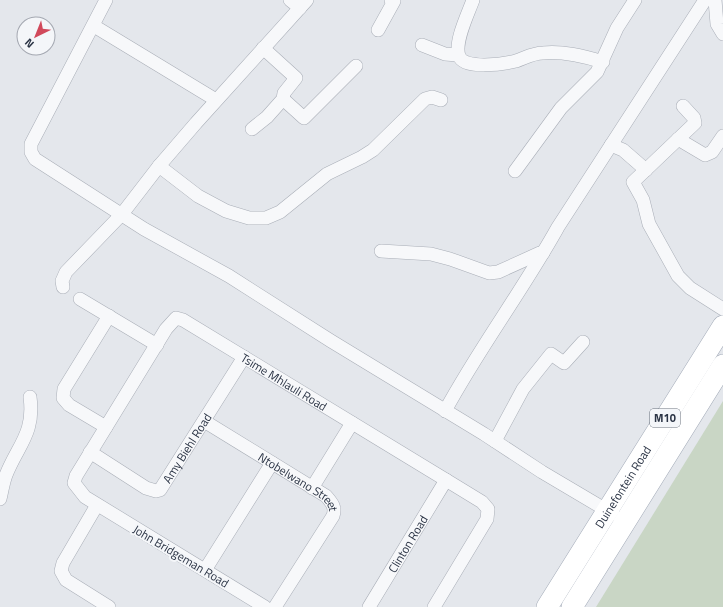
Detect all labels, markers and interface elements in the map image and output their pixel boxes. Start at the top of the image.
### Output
north arrow [16,16,56,56]
text: N [21,35,37,52]
street label: Tsime Mhlauli Road [237,348,331,415]
street label: Amy Biehl Road [157,409,216,487]
road number: M10 [650,409,680,427]
street label: Duinefontein Road [589,442,655,532]
street label: Ntobelwano Street [255,447,344,513]
street label: Clinton Road [383,511,432,576]
street label: John Bridgeman Road [129,520,233,592]

